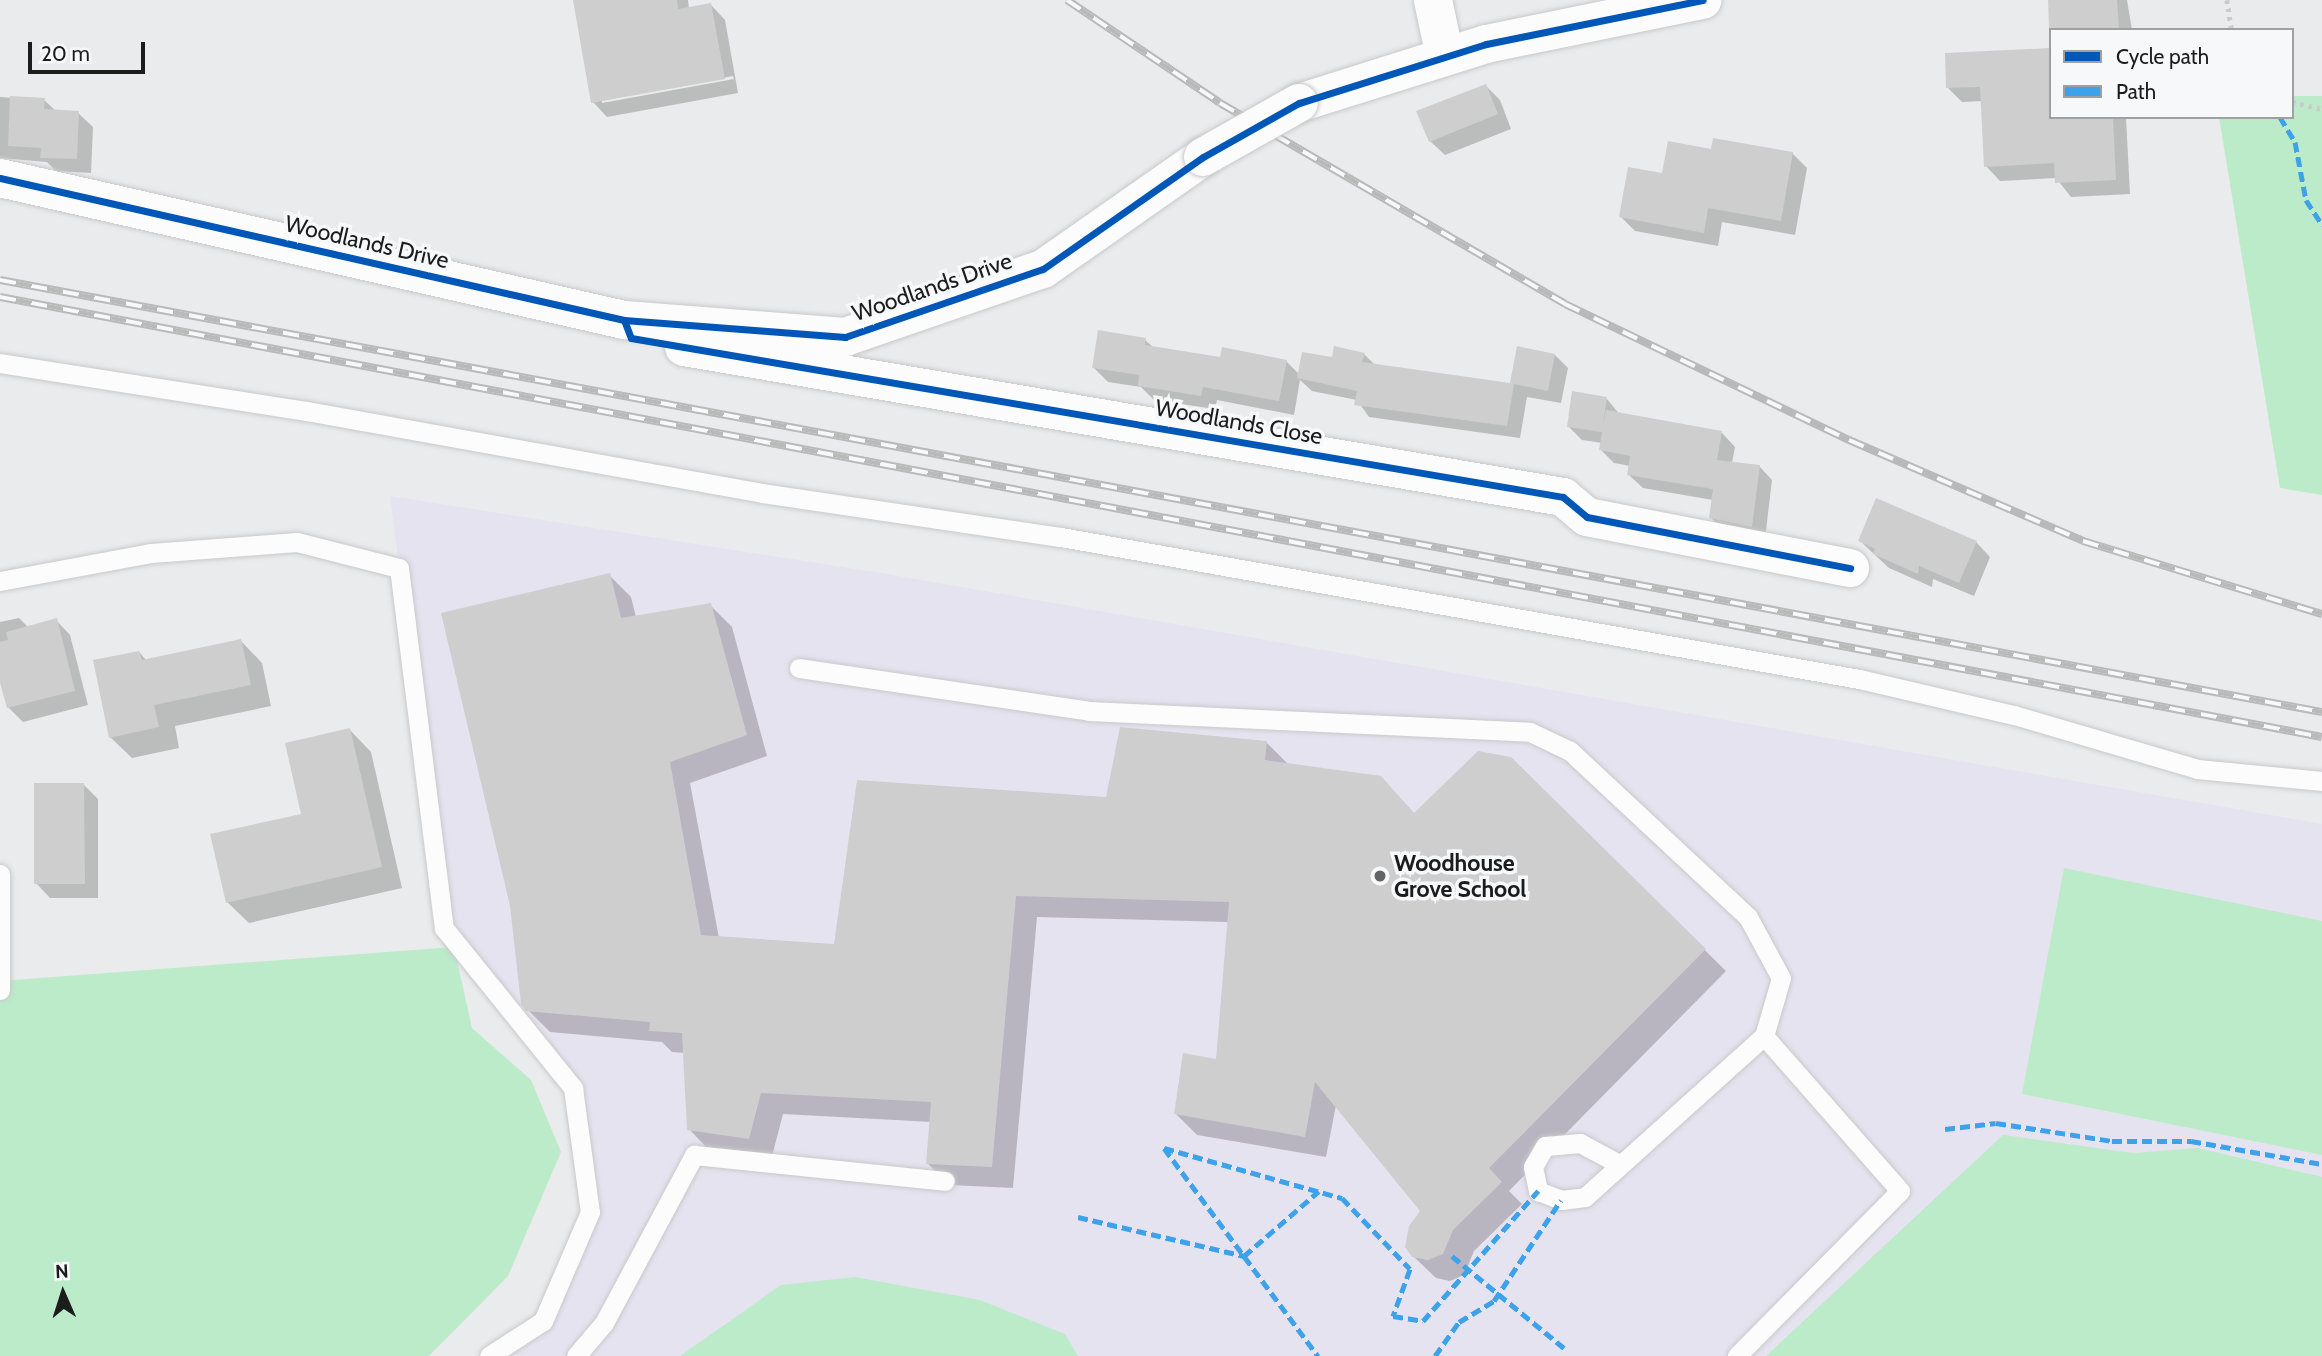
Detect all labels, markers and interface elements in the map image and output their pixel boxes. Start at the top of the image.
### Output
scale bar [32,28,149,72]
legend [2049,28,2294,119]
text: 20 m [41,41,90,66]
text: Cycle path [2116,44,2209,69]
text: Path [2116,79,2156,104]
street label: Woodlands Drive [282,210,452,274]
street label: Woodlands Drive [848,247,1016,327]
street label: Woodlands Close [1153,394,1325,450]
place label: Woodhouse Grove School [1394,849,1526,903]
marker: Woodhouse Grove School [1372,868,1388,884]
north arrow [28,1258,98,1328]
text: N [55,1260,69,1283]

